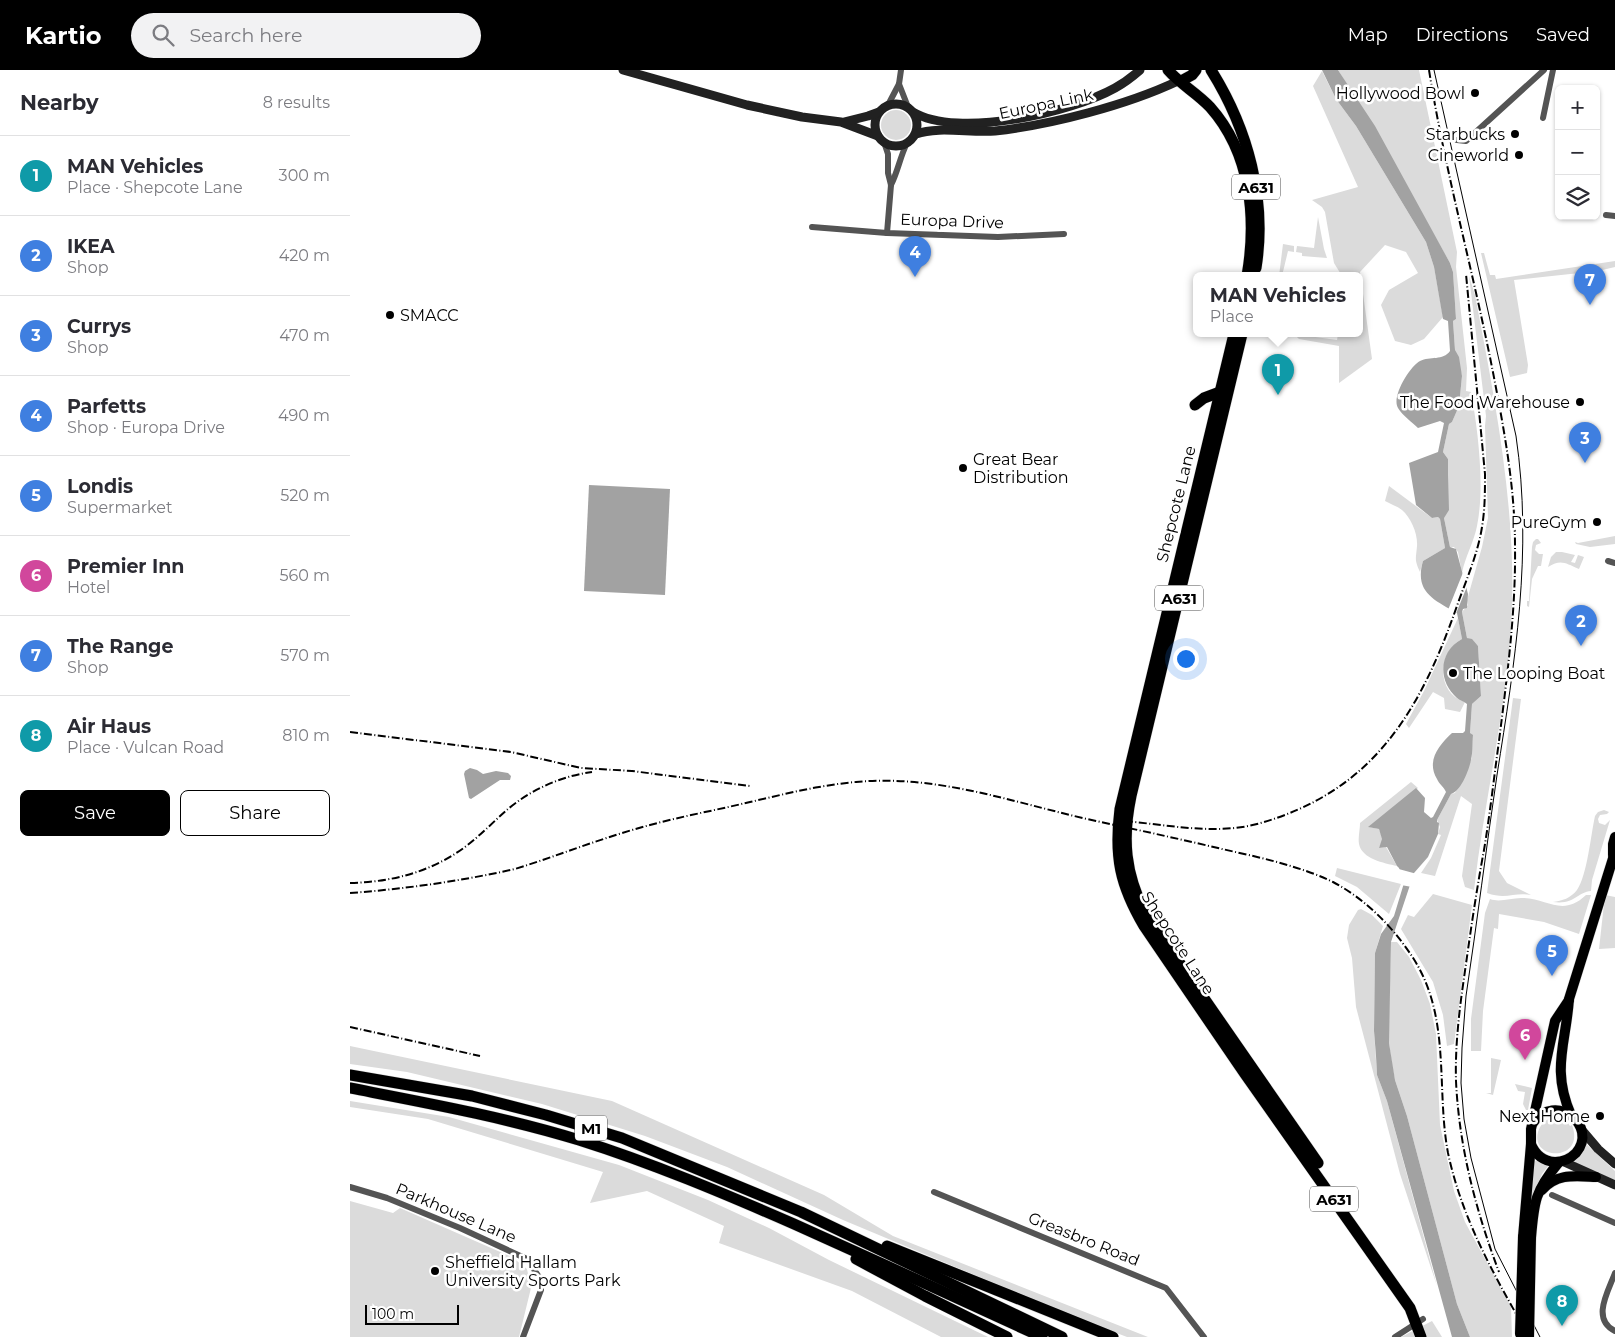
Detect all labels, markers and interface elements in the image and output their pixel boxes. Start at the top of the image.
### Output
search box [131,13,481,58]
text: Kartio [25,21,101,50]
icon: search [149,21,177,49]
text: Search here [189,24,302,47]
text: Map [1348,24,1388,46]
text: Directions [1416,24,1508,46]
text: Saved [1536,24,1590,46]
place label: Hollywood Bowl [1336,84,1465,103]
street label: Europa Link [997,85,1095,123]
map controls [1555,85,1600,220]
button: + [1555,85,1600,130]
marker: Hollywood Bowl [1469,87,1481,99]
text: Nearby [20,90,99,115]
text: 8 results [263,93,330,112]
place label: Starbucks [1426,125,1505,144]
marker: Starbucks [1509,128,1521,140]
button: − [1555,130,1600,175]
place label: Cineworld [1428,146,1509,165]
marker: Cineworld [1513,149,1525,161]
text: MAN Vehicles [67,155,203,178]
text: 1 [33,166,39,185]
text: 300 m [279,166,330,185]
road number: A631 [1232,174,1280,200]
button: layers [1555,175,1600,220]
text: Place · Shepcote Lane [67,178,243,197]
street label: Europa Drive [900,210,1004,232]
text: IKEA [67,235,115,258]
pin: 4 [899,236,931,277]
text: 2 [31,246,41,265]
text: 420 m [279,246,330,265]
text: Shop [67,258,109,277]
pin: 7 [1574,264,1606,305]
popup [1193,272,1363,337]
text: MAN Vehicles [1210,284,1346,307]
place label: SMACC [400,306,459,325]
text: Place [1210,307,1254,326]
marker: SMACC [384,309,396,321]
text: Currys [67,315,131,338]
text: 3 [31,326,41,345]
text: 470 m [279,326,330,345]
text: Shop [67,338,109,357]
pin: 1 [1262,354,1294,395]
place label: The Food Warehouse [1400,393,1570,412]
text: Parfetts [67,395,146,418]
marker: The Food Warehouse [1574,396,1586,408]
text: 4 [30,406,42,425]
text: 490 m [278,406,330,425]
text: Shop · Europa Drive [67,418,225,437]
pin: 3 [1569,422,1601,463]
street label: Shepcote Lane [1152,444,1200,564]
place label: Great Bear Distribution [973,450,1069,487]
marker: Great Bear Distribution [957,462,969,474]
text: Londis [67,475,133,498]
text: 5 [31,486,41,505]
text: 520 m [280,486,330,505]
text: Supermarket [67,498,173,517]
place label: PureGym [1511,513,1587,532]
marker: PureGym [1591,516,1603,528]
text: Premier Inn [67,555,184,578]
text: 6 [31,566,41,585]
text: 560 m [279,566,330,585]
text: Hotel [67,578,110,597]
road number: A631 [1155,586,1203,610]
pin: 2 [1565,605,1597,646]
text: The Range [67,635,173,658]
text: 7 [31,646,41,665]
text: 570 m [280,646,330,665]
your location [1173,646,1199,672]
text: Shop [67,658,109,677]
place label: The Looping Boat [1463,664,1606,683]
marker: The Looping Boat [1447,667,1459,679]
text: Air Haus [67,715,151,738]
text: 8 [31,726,41,745]
text: 810 m [282,726,330,745]
text: Place · Vulcan Road [67,738,224,757]
button: Save [20,790,170,836]
button: Share [180,790,330,836]
street label: Shepcote Lane [1137,888,1219,998]
pin: 5 [1536,935,1568,976]
pin: 6 [1509,1019,1541,1060]
place label: Next Home [1499,1107,1590,1126]
marker: Next Home [1594,1110,1606,1122]
road number: M1 [575,1116,607,1140]
street label: Parkhouse Lane [393,1179,519,1247]
road number: A631 [1310,1186,1358,1212]
street label: Greasbro Road [1026,1208,1142,1270]
place label: Sheffield Hallam University Sports Park [445,1253,621,1290]
marker: Sheffield Hallam University Sports Park [429,1265,441,1277]
pin: 8 [1546,1285,1578,1326]
scale bar [365,1302,459,1325]
text: 100 m [372,1305,414,1323]

